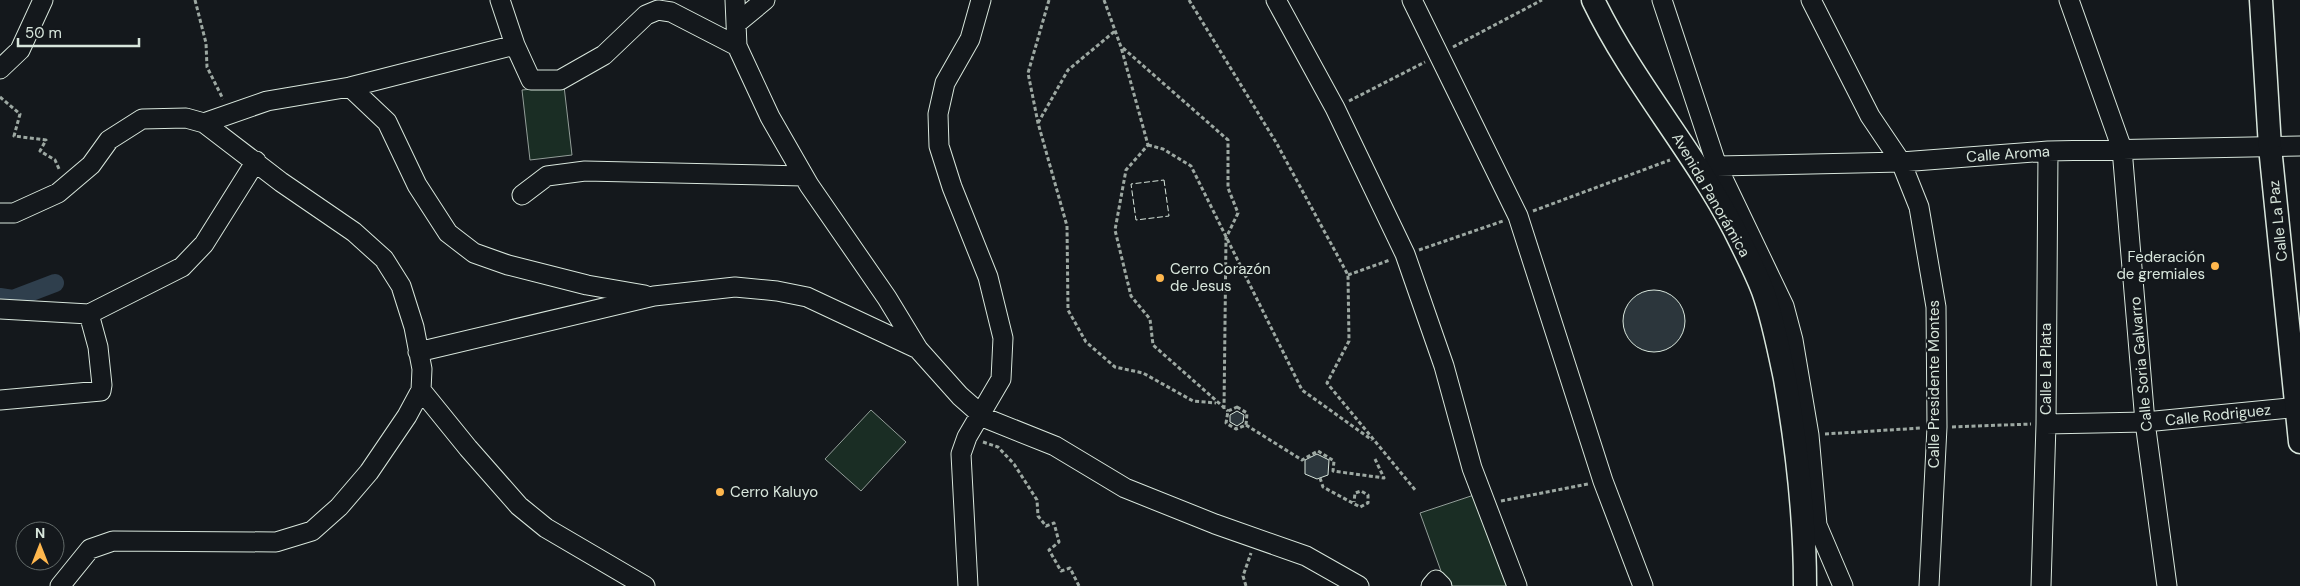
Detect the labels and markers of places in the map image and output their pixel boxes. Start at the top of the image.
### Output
place label: Federación de gremiales [2116,247,2205,284]
place label: Cerro Corazón de Jesus [1170,259,1271,296]
marker: Federación de gremiales [2209,260,2221,272]
marker: Cerro Corazón de Jesus [1154,272,1166,284]
place label: Cerro Kaluyo [730,482,818,502]
marker: Cerro Kaluyo [714,486,726,498]

